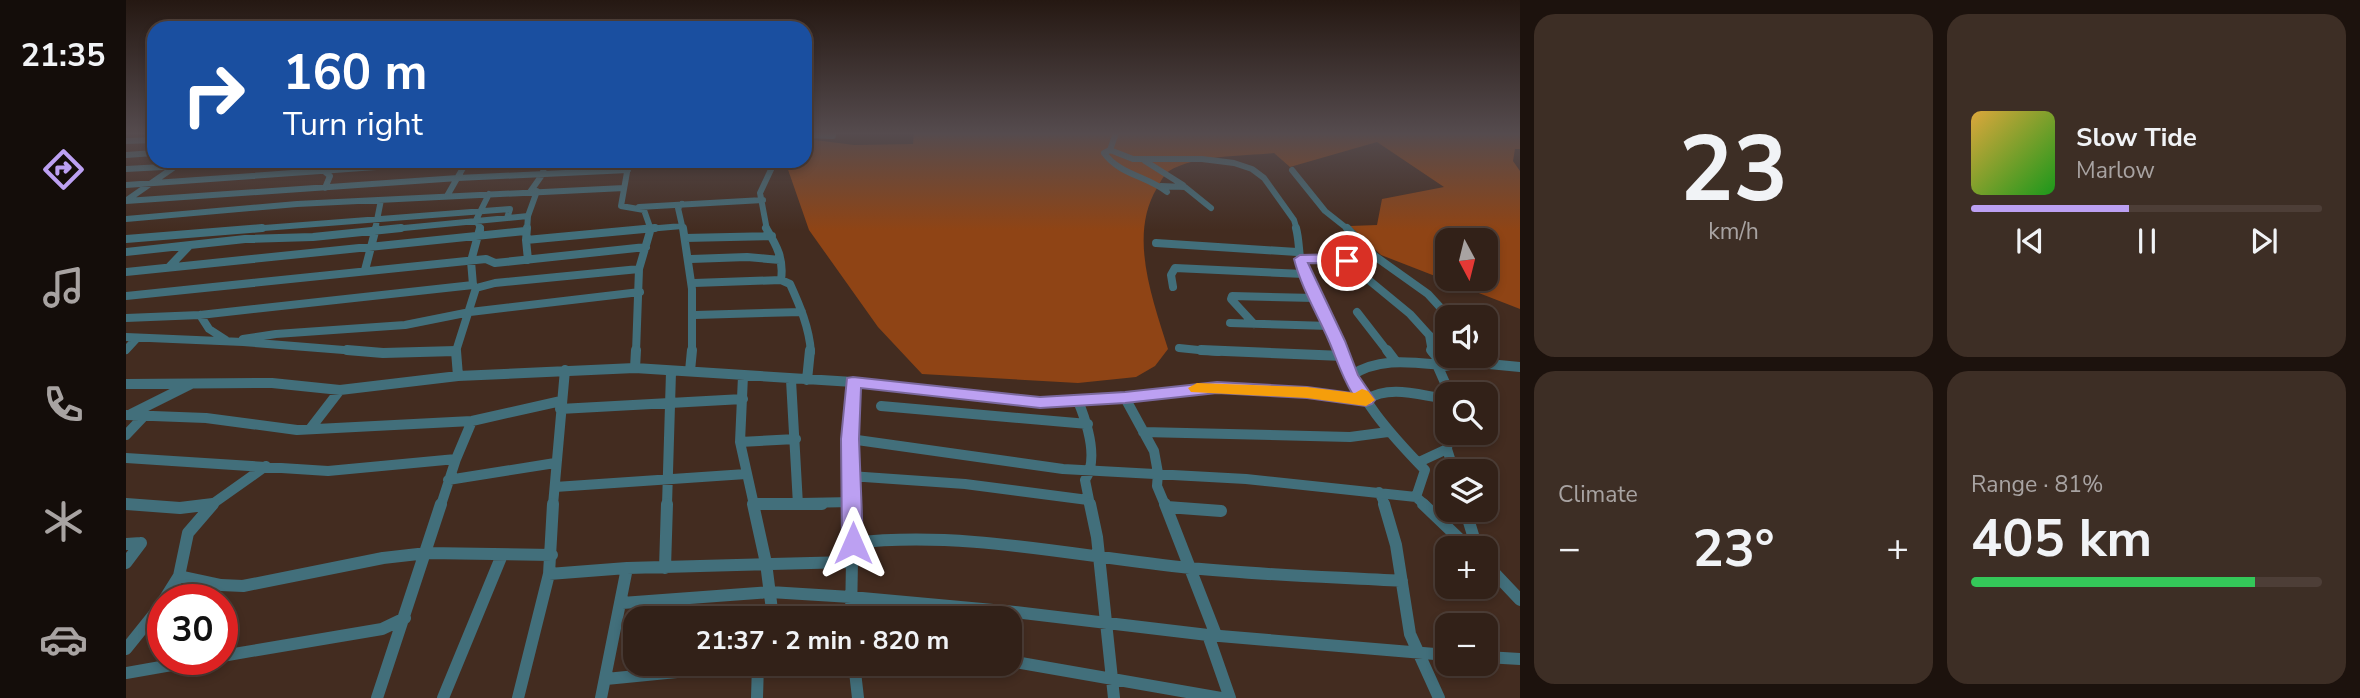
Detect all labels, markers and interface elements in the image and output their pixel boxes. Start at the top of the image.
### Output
text: 21:35 [21,34,105,77]
text: 160 m [283,39,427,106]
icon: right [168,49,259,140]
text: Turn right [283,103,423,146]
text: 23 [1679,108,1788,232]
text: Slow Tide [2076,120,2197,155]
icon: directions [39,145,88,194]
text: Marlow [2076,155,2155,186]
text: km/h [1708,216,1759,247]
icon: previous [2011,222,2049,260]
icon: pause [2128,222,2166,260]
icon: next [2245,222,2283,260]
north arrow [1435,228,1498,290]
map controls [1435,228,1498,676]
pin [1317,231,1377,291]
icon: arrive [1328,242,1366,280]
icon: music [39,263,88,312]
button: sound [1435,305,1498,368]
icon: phone [39,380,88,429]
button: search [1435,382,1498,445]
button: layers [1435,459,1498,522]
text: Range · 81% [1971,469,2103,500]
text: Climate [1558,479,1638,510]
icon: climate [39,497,88,546]
text: 405 km [1971,503,2152,574]
position arrow [816,506,890,580]
text: 23° [1692,513,1775,584]
text: − [1558,523,1581,574]
text: + [1886,523,1909,574]
button: + [1435,536,1498,599]
speed limit sign: 30 [147,584,238,675]
button: − [1435,613,1498,676]
icon: car [39,615,88,664]
text: 21:37 · 2 min · 820 m [696,623,949,658]

